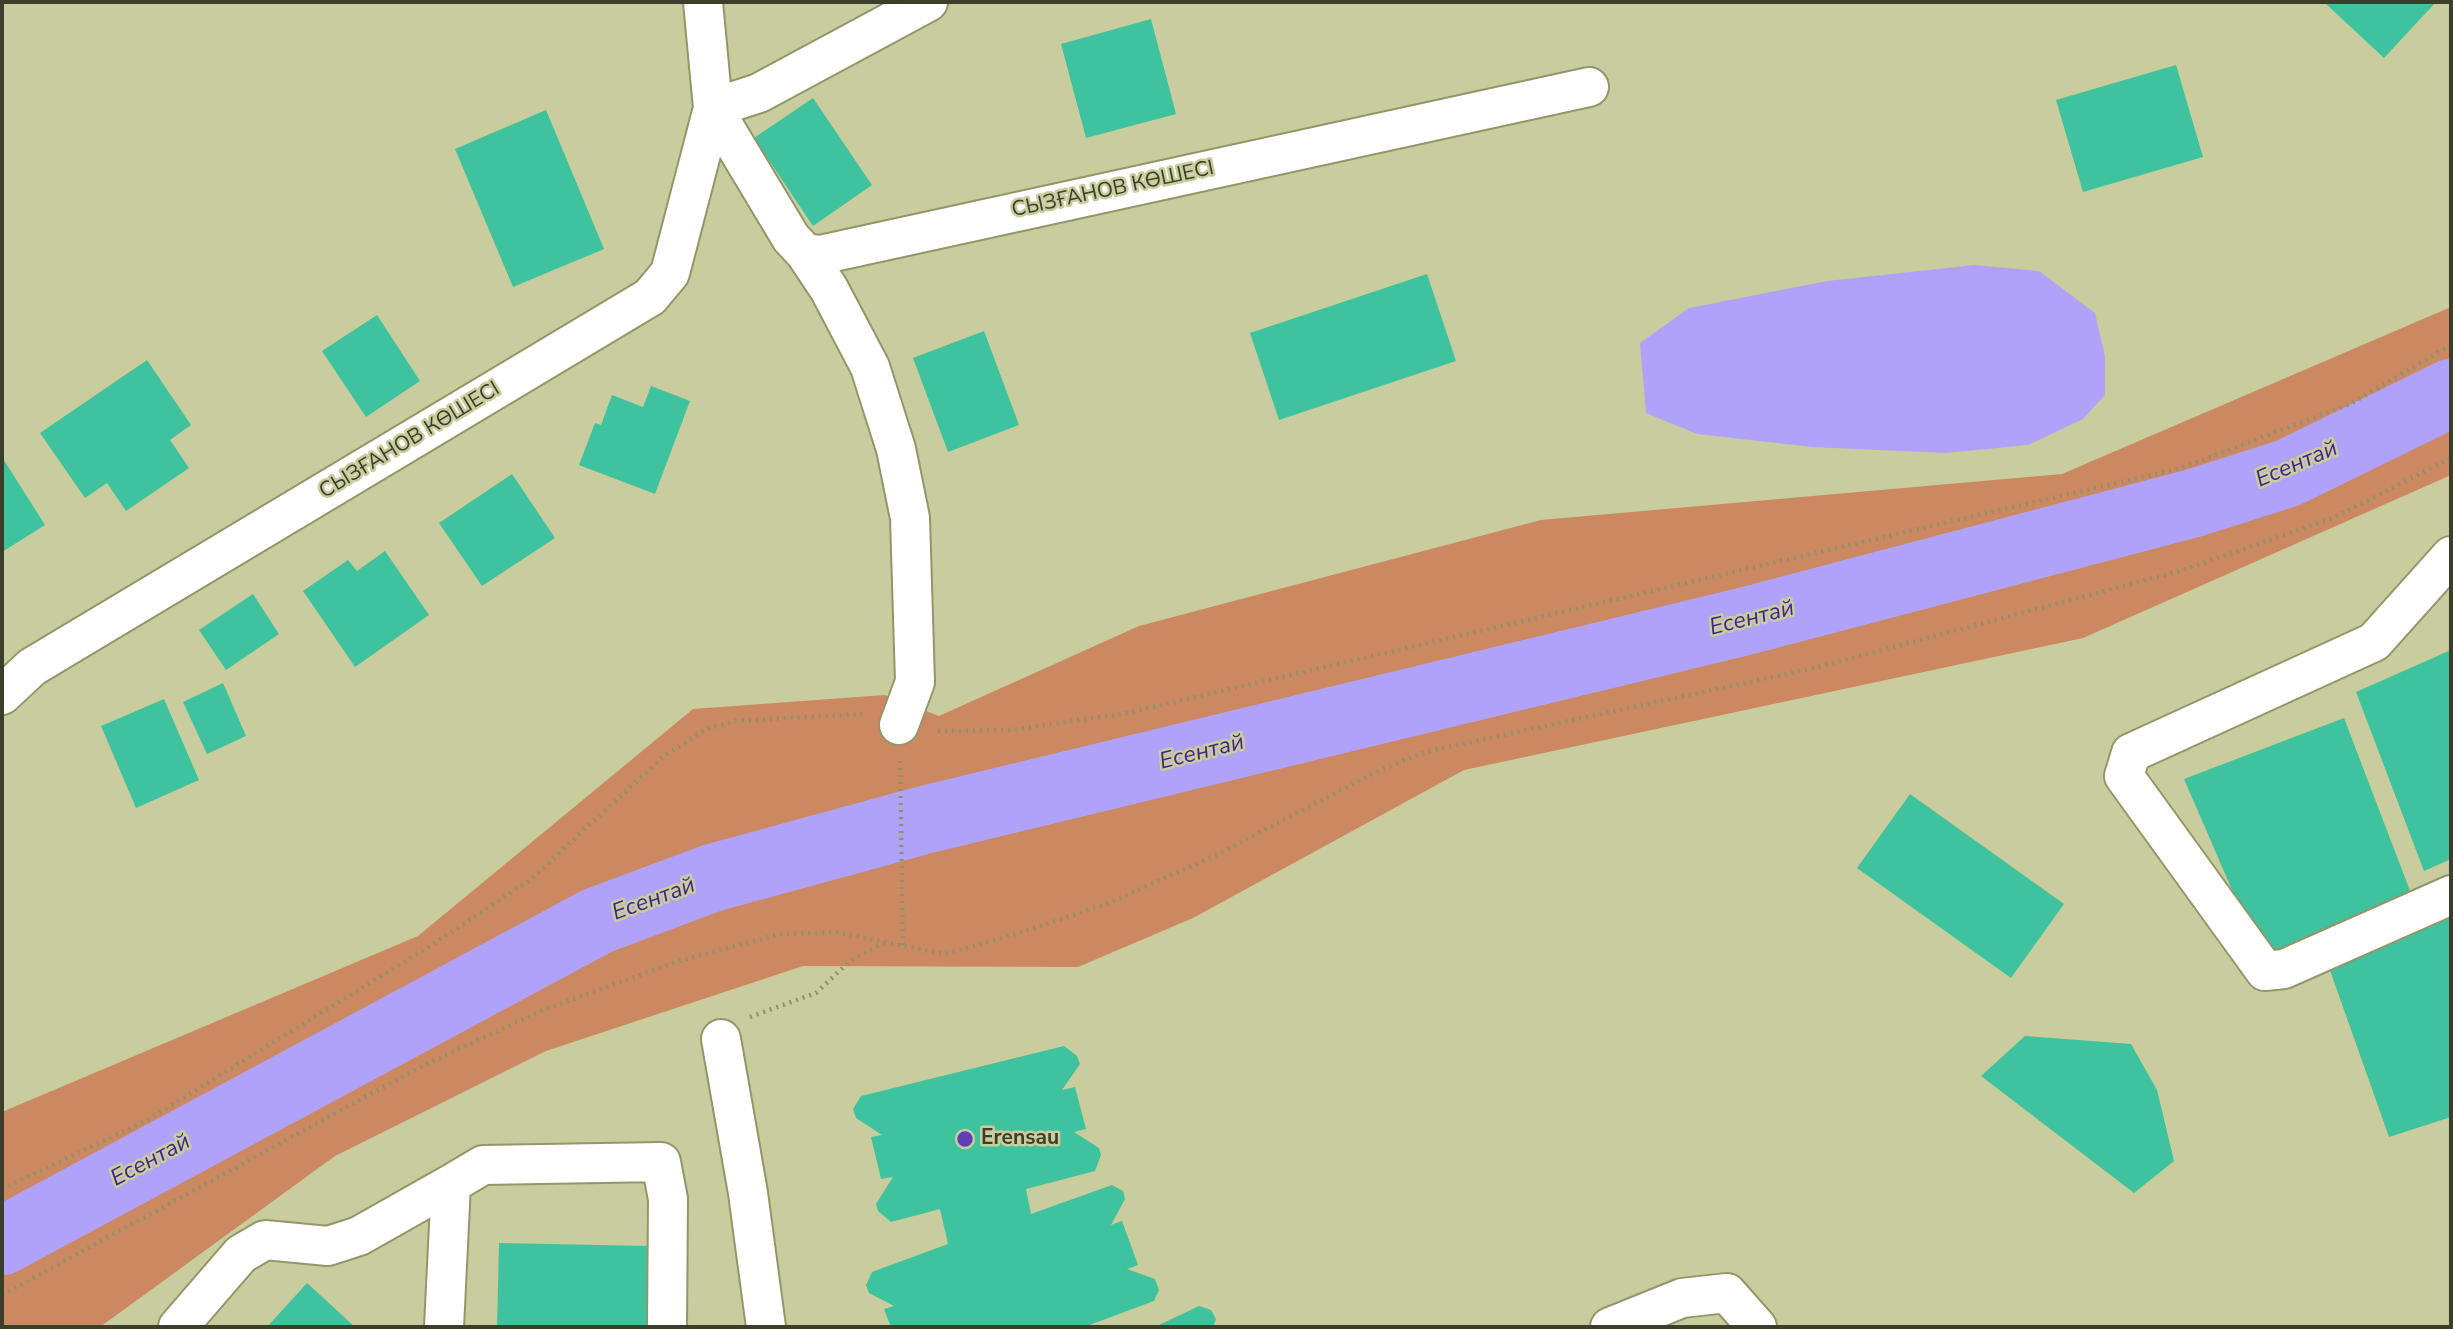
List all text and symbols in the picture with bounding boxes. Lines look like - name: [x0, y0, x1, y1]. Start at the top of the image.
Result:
- street label: СЫЗҒАНОВ КӨШЕСІ: [1010, 156, 1216, 224]
- street label: СЫЗҒАНОВ КӨШЕСІ: [315, 377, 505, 505]
- water label: Есентай: [2252, 435, 2342, 495]
- water label: Есентай: [1707, 595, 1797, 643]
- water label: Есентай: [1157, 729, 1247, 777]
- water label: Есентай: [609, 872, 699, 928]
- place label: Erensau: [981, 1126, 1059, 1152]
- water label: Есентай: [106, 1129, 196, 1193]
- marker: Erensau: [955, 1129, 975, 1149]

